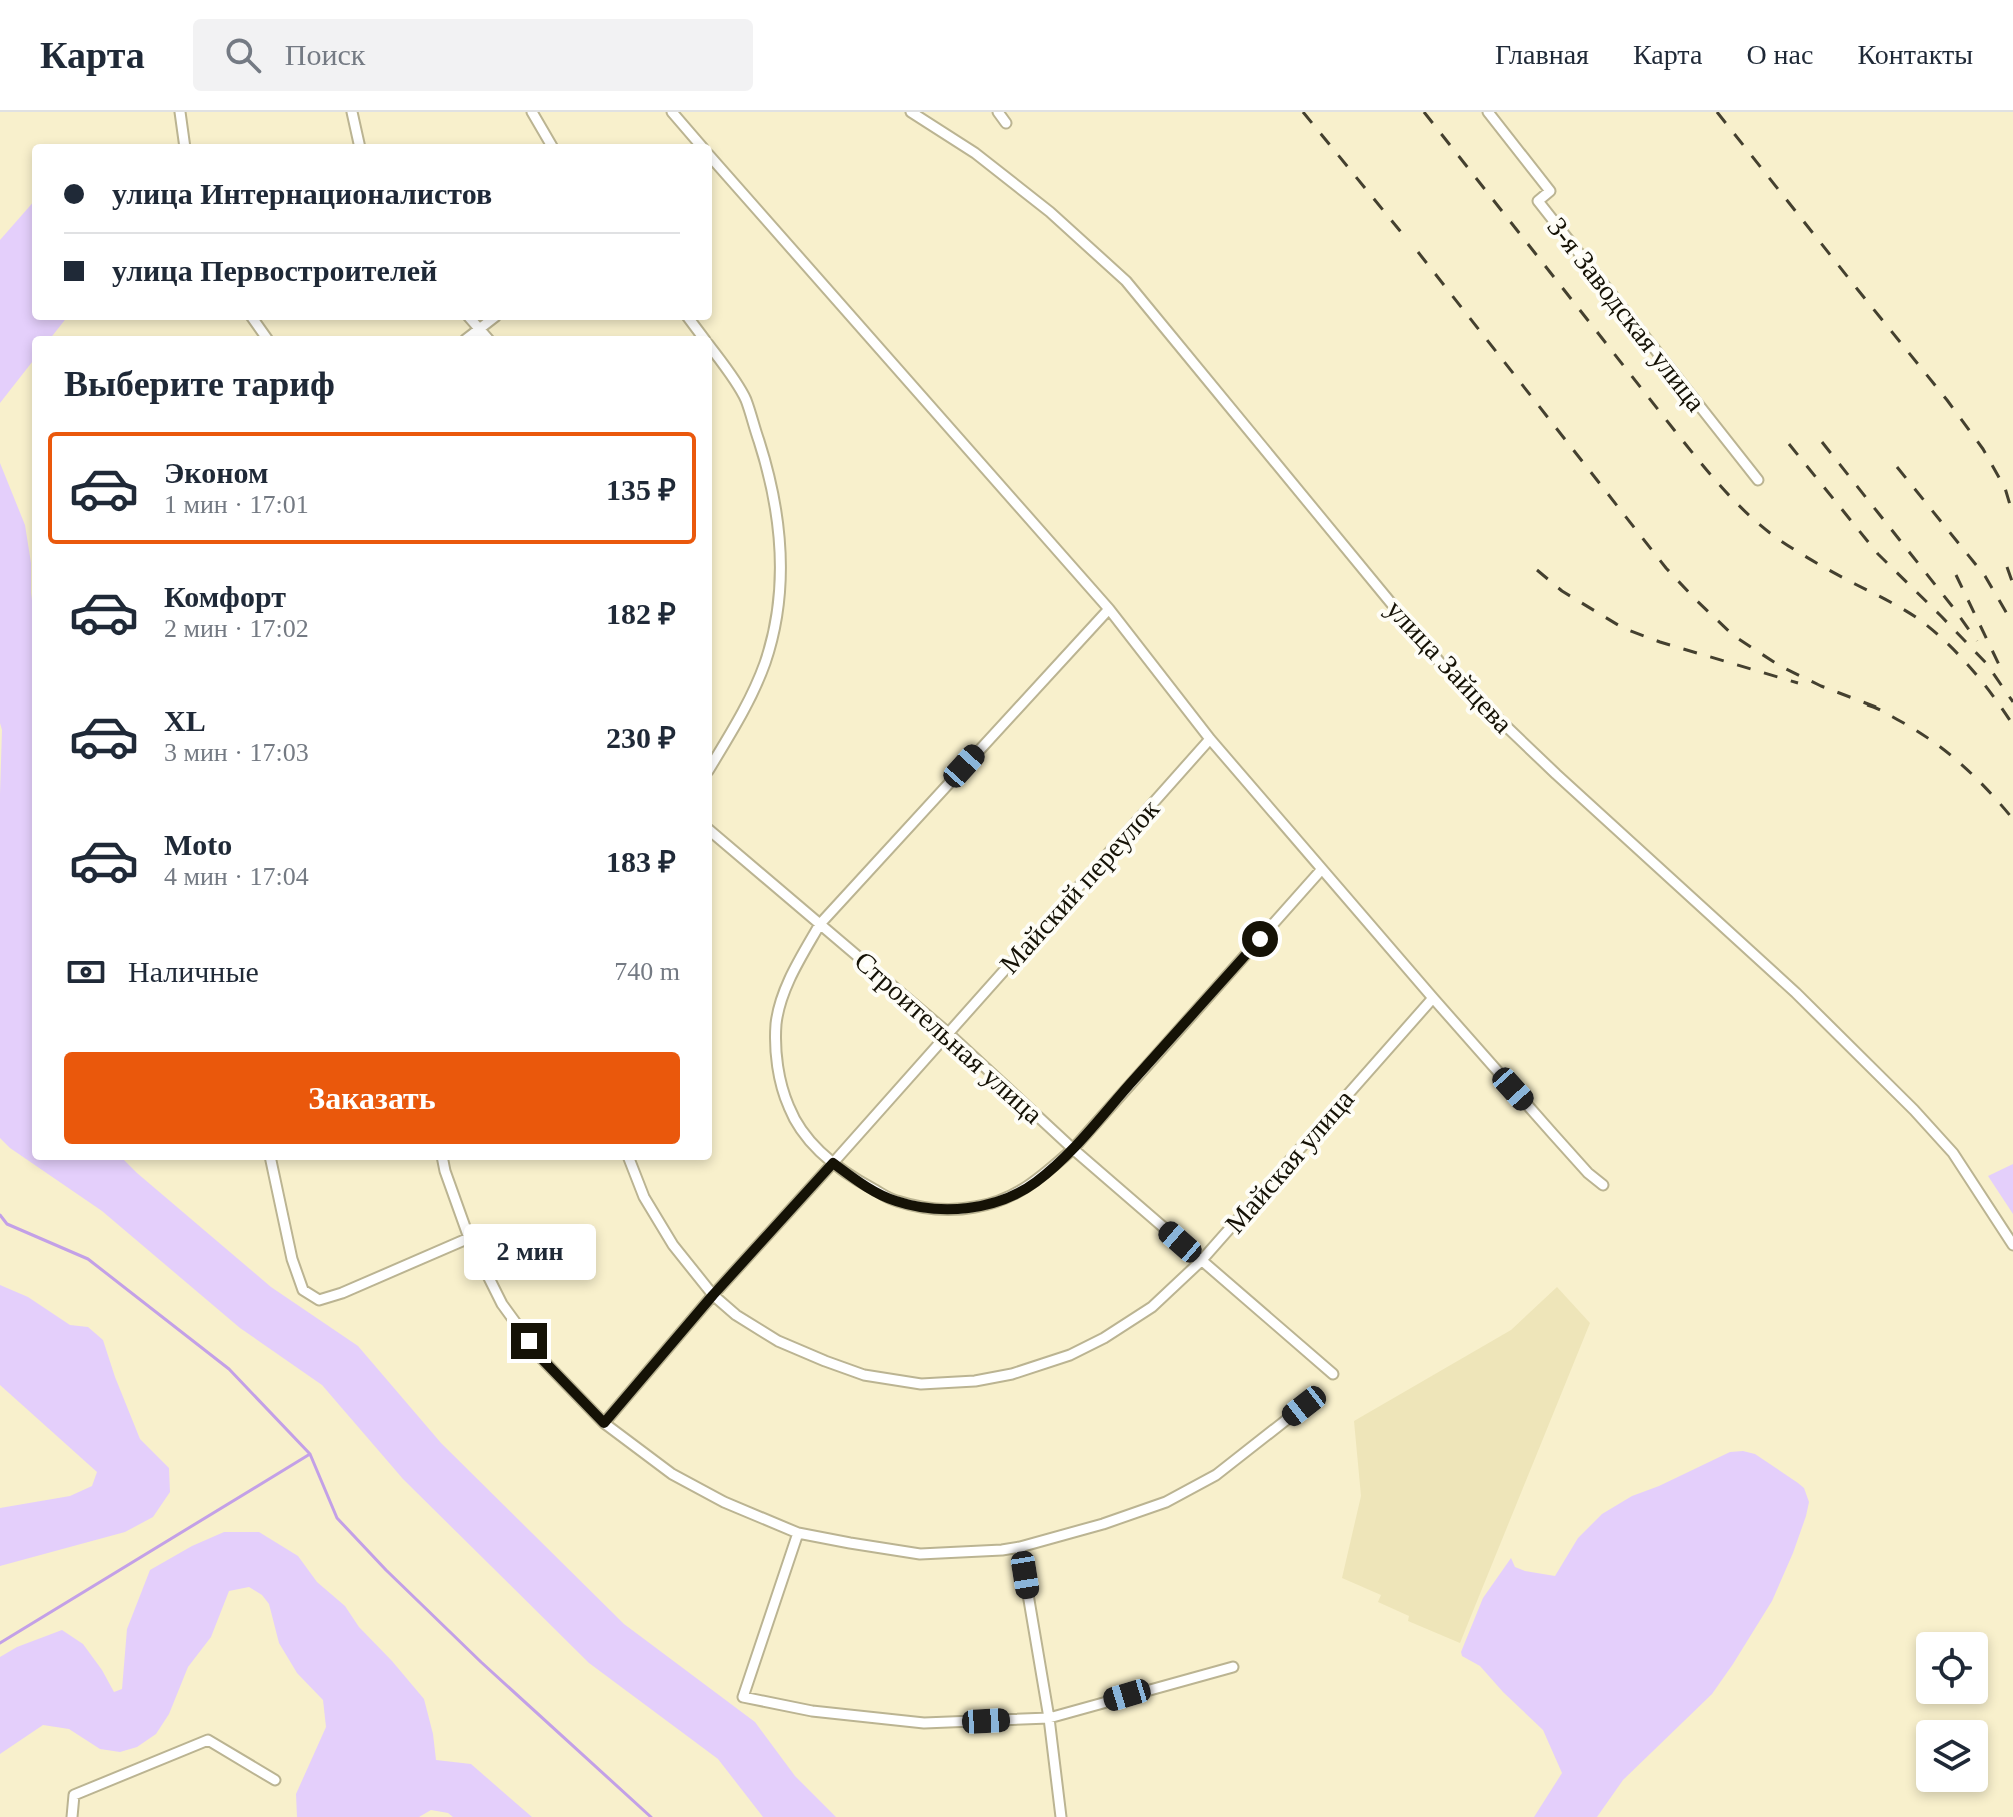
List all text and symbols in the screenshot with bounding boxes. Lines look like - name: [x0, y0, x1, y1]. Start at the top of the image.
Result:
- search box: [193, 19, 753, 91]
- icon: search: [221, 33, 265, 77]
- text: Карта: [40, 34, 145, 76]
- text: Поиск: [285, 38, 365, 71]
- text: Главная: [1495, 39, 1589, 70]
- text: Карта: [1633, 39, 1702, 70]
- text: О нас: [1746, 39, 1813, 70]
- text: Контакты: [1857, 39, 1973, 70]
- text: улица Интернационалистов: [112, 177, 492, 210]
- street label: 3-я Заводская улица: [1541, 211, 1712, 418]
- text: улица Первостроителей: [112, 254, 437, 287]
- text: Выберите тариф: [64, 364, 335, 404]
- icon: car: [68, 452, 140, 524]
- text: Эконом: [164, 456, 268, 489]
- text: 135 ₽: [606, 473, 676, 506]
- text: 1 мин · 17:01: [164, 490, 309, 519]
- icon: car: [68, 576, 140, 648]
- text: Комфорт: [164, 580, 286, 613]
- street label: улица Зайцева: [1380, 594, 1519, 740]
- text: 182 ₽: [606, 597, 676, 630]
- text: 2 мин · 17:02: [164, 614, 309, 643]
- icon: car: [68, 700, 140, 772]
- text: XL: [164, 704, 206, 737]
- text: 230 ₽: [606, 721, 676, 754]
- text: 3 мин · 17:03: [164, 738, 309, 767]
- car: [939, 740, 989, 792]
- street label: Майский переулок: [993, 793, 1166, 979]
- icon: car: [68, 824, 140, 896]
- text: Moto: [164, 828, 232, 861]
- text: 183 ₽: [606, 845, 676, 878]
- text: 4 мин · 17:04: [164, 862, 309, 891]
- route start: [1242, 921, 1278, 957]
- street label: Строительная улица: [848, 945, 1049, 1130]
- icon: cash: [64, 950, 108, 994]
- text: Наличные: [128, 955, 259, 988]
- text: 740 m: [614, 957, 680, 986]
- button: Заказать: [64, 1052, 680, 1144]
- car: [1488, 1063, 1538, 1115]
- street label: Майская улица: [1219, 1083, 1360, 1239]
- car: [1154, 1217, 1206, 1267]
- callout: 2 мин: [463, 1225, 595, 1281]
- text: 2 мин: [496, 1237, 564, 1266]
- route end: [511, 1323, 547, 1359]
- car: [1278, 1382, 1330, 1430]
- car: [1009, 1549, 1041, 1601]
- map controls: [1916, 1632, 1988, 1792]
- button: locate: [1916, 1632, 1988, 1704]
- car: [1101, 1677, 1153, 1713]
- car: [961, 1708, 1011, 1734]
- button: layers: [1916, 1720, 1988, 1792]

